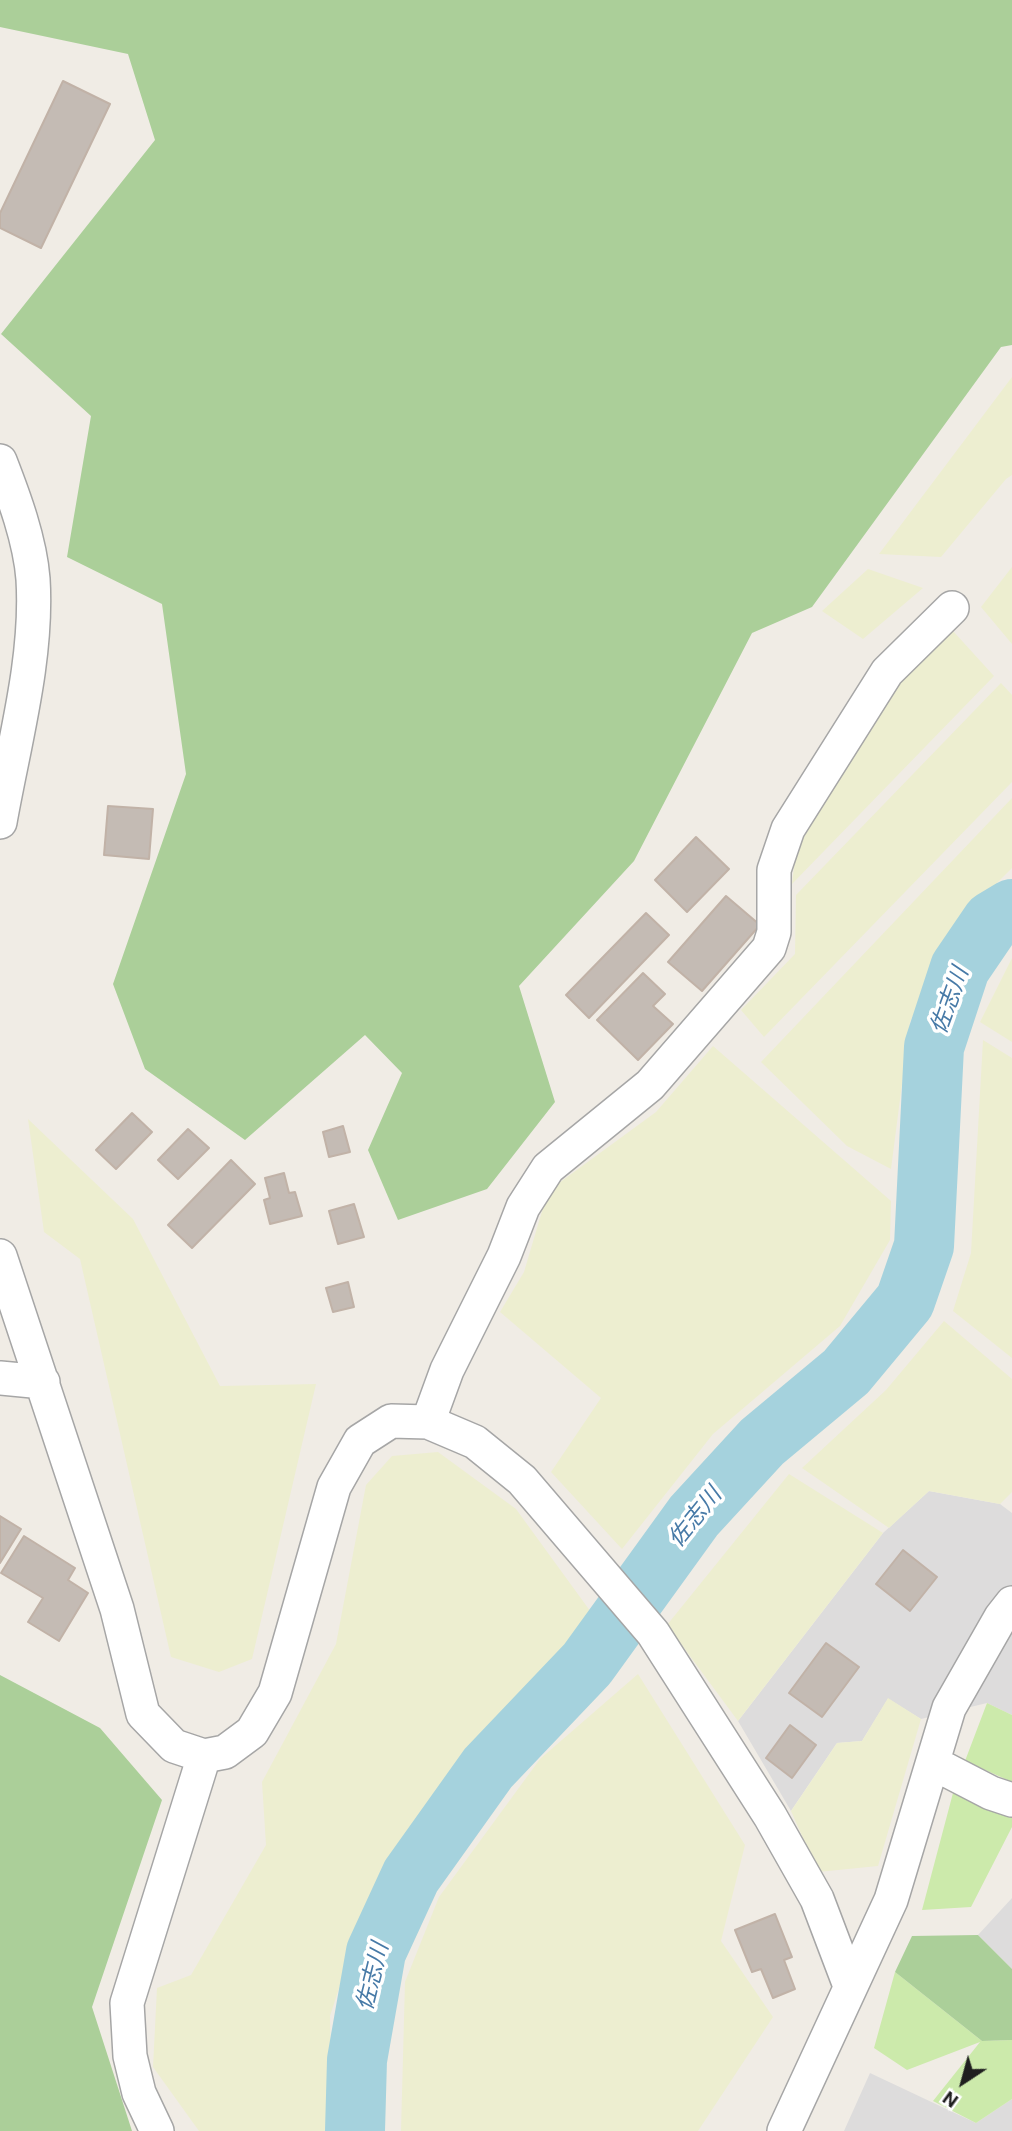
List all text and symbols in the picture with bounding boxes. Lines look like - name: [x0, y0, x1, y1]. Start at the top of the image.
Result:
- water label: 佐志川: [926, 964, 976, 1038]
- water label: 佐志川: [664, 1483, 728, 1553]
- water label: 佐志川: [352, 1940, 396, 2014]
- north arrow: [928, 2047, 998, 2117]
- text: N: [938, 2086, 963, 2113]

